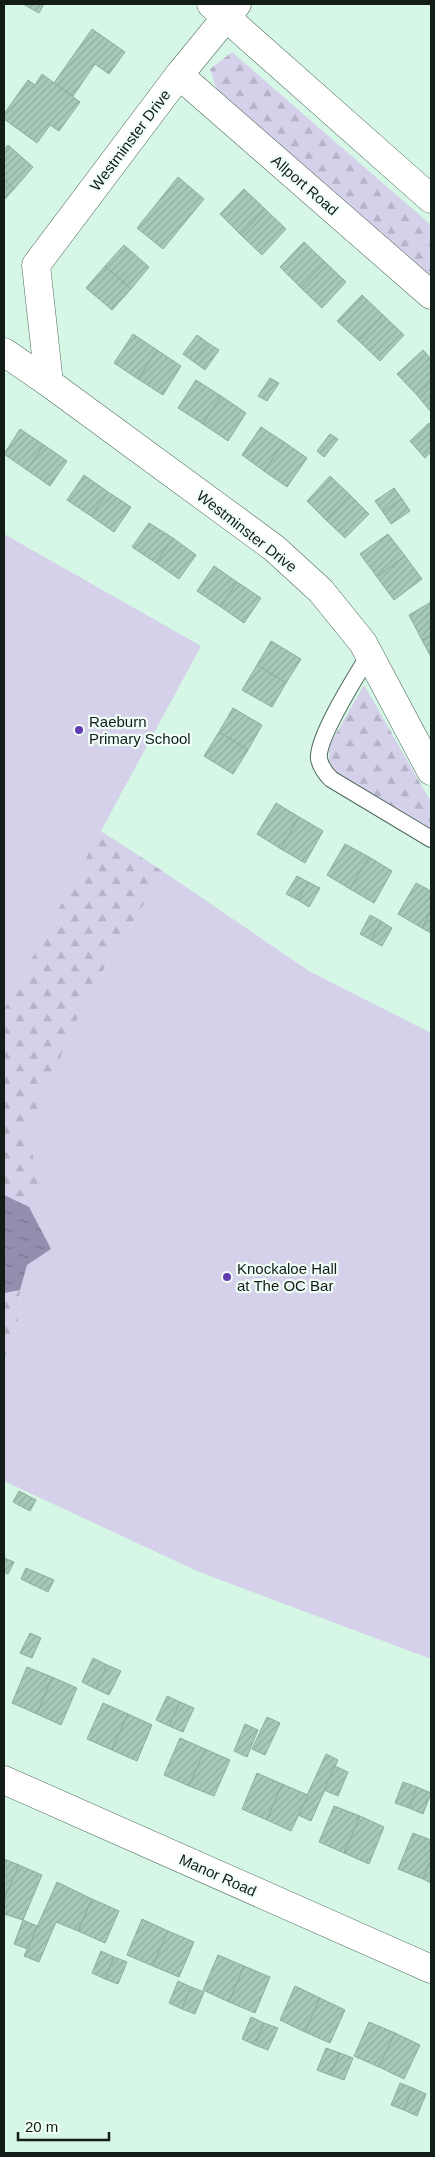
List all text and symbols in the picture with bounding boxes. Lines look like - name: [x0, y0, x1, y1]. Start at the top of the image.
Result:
- street label: Westminster Drive: [86, 86, 174, 194]
- street label: Allport Road: [268, 152, 342, 218]
- street label: Westminster Drive: [194, 487, 300, 575]
- place label: Raeburn Primary School: [89, 713, 191, 747]
- marker: Raeburn Primary School: [73, 724, 85, 736]
- place label: Knockaloe Hall at The OC Bar: [237, 1260, 337, 1294]
- marker: Knockaloe Hall at The OC Bar: [221, 1271, 233, 1283]
- street label: Manor Road: [177, 1850, 259, 1900]
- scale bar: [18, 2110, 109, 2142]
- text: 20 m: [25, 2118, 58, 2135]

